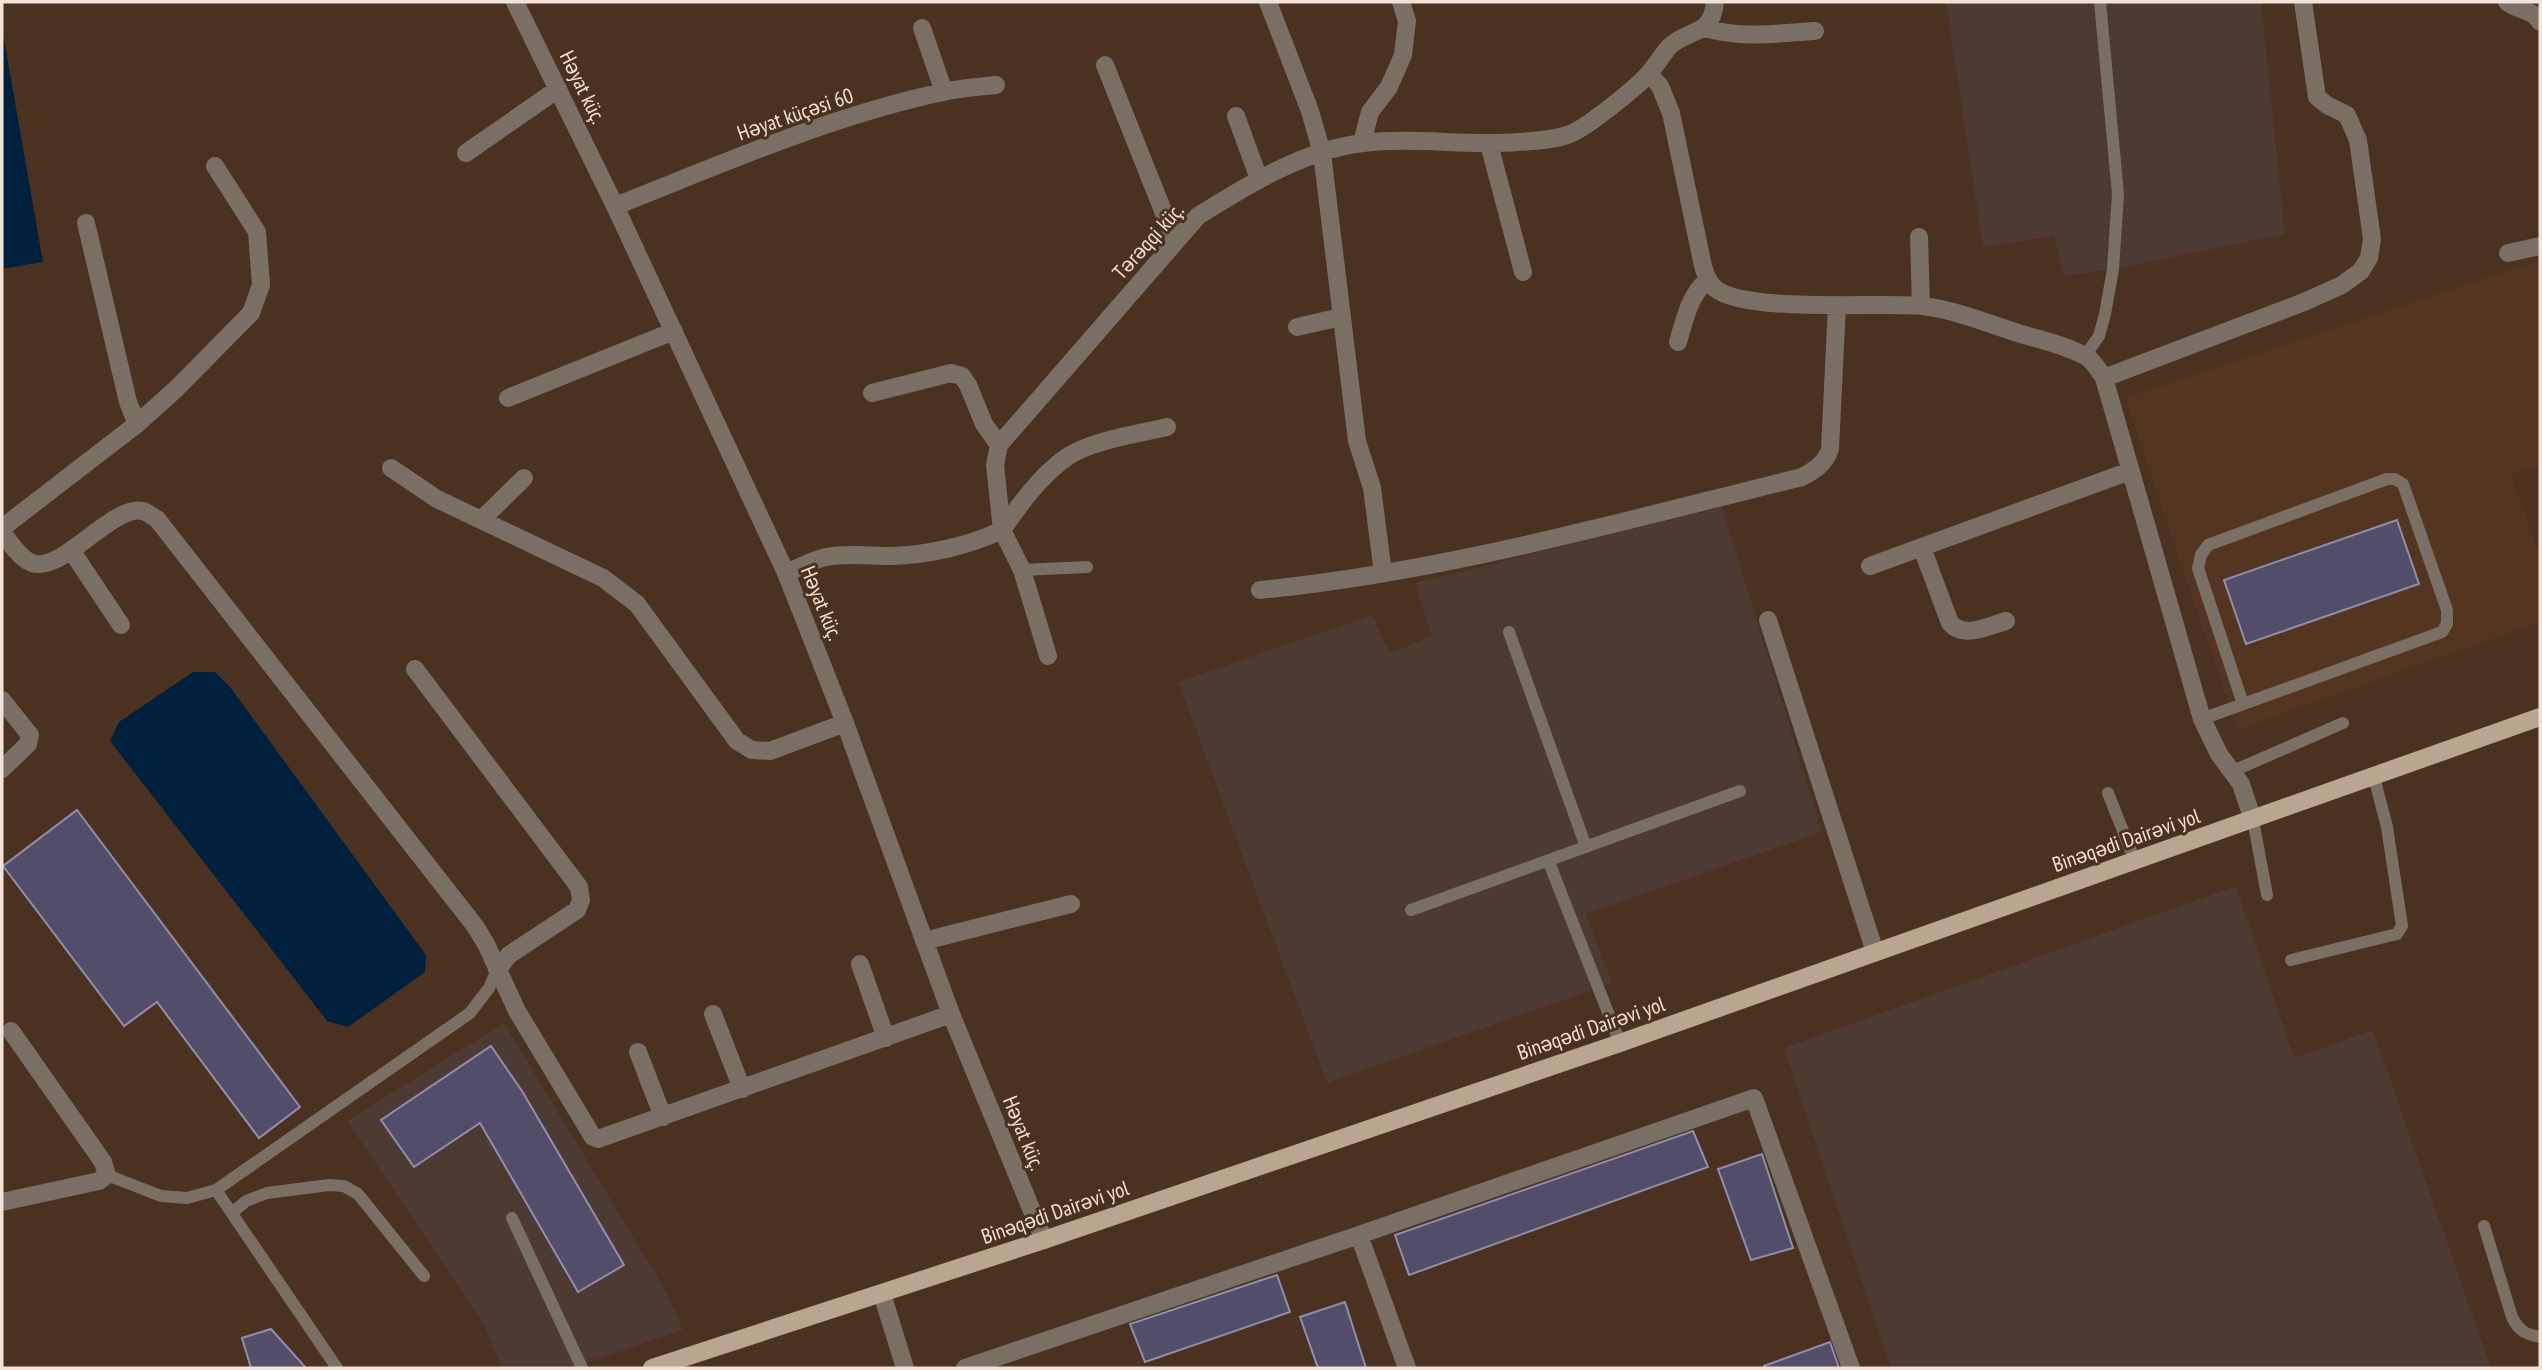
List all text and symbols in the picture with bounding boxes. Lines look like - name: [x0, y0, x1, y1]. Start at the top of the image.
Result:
- street label: Həyat küç.: [554, 46, 612, 128]
- street label: Həyat küçəsi 60: [733, 82, 857, 146]
- street label: Tərəqqi küç.: [1106, 197, 1190, 285]
- street label: Həyat küç.: [795, 562, 849, 644]
- street label: Binəqədi Dairəvi yol: [2049, 802, 2204, 878]
- street label: Binəqədi Dairəvi yol: [1514, 990, 1669, 1066]
- street label: Həyat küç.: [997, 1092, 1051, 1174]
- street label: Binəqədi Dairəvi yol: [978, 1174, 1133, 1250]

